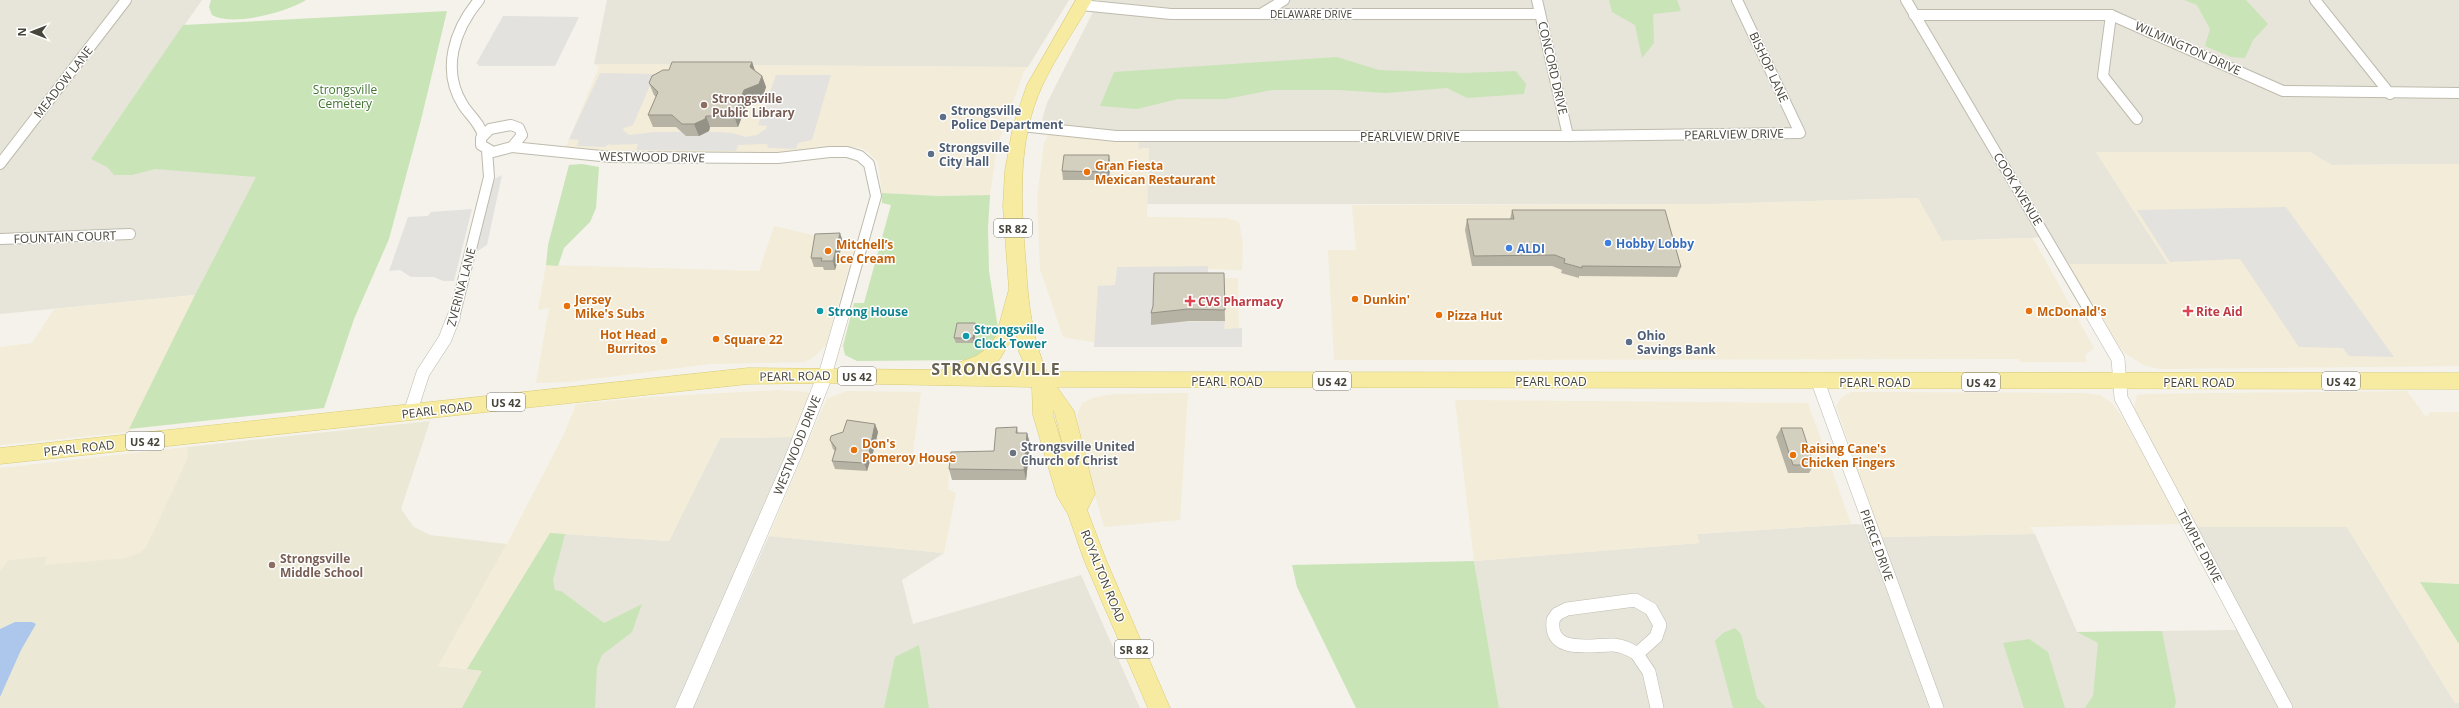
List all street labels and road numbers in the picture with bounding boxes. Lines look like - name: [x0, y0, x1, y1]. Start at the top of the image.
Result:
- street label: DELAWARE DRIVE: [1270, 7, 1352, 21]
- street label: WILMINGTON DRIVE: [2132, 17, 2244, 79]
- street label: CONCORD DRIVE: [1534, 20, 1572, 116]
- street label: BISHOP LANE: [1745, 29, 1793, 105]
- street label: MEADOW LANE: [30, 43, 96, 121]
- street label: PEARLVIEW DRIVE: [1684, 125, 1784, 143]
- street label: PEARLVIEW DRIVE: [1360, 128, 1460, 145]
- street label: WESTWOOD DRIVE: [599, 148, 705, 166]
- street label: COOK AVENUE: [1989, 149, 2047, 229]
- road number: SR 82: [994, 219, 1032, 237]
- street label: FOUNTAIN COURT: [13, 227, 117, 247]
- street label: ZVERINA LANE: [442, 246, 480, 328]
- street label: PEARL ROAD: [759, 367, 831, 385]
- road number: US 42: [838, 367, 876, 385]
- road number: US 42: [1313, 372, 1351, 390]
- road number: US 42: [2322, 372, 2360, 390]
- street label: PEARL ROAD: [1191, 373, 1263, 390]
- street label: PEARL ROAD: [1515, 373, 1587, 390]
- road number: US 42: [1962, 373, 2000, 391]
- street label: PEARL ROAD: [1839, 374, 1911, 391]
- street label: PEARL ROAD: [2163, 374, 2235, 391]
- road number: US 42: [487, 393, 525, 411]
- street label: WESTWOOD DRIVE: [769, 393, 825, 497]
- street label: PEARL ROAD: [401, 397, 473, 423]
- road number: US 42: [126, 432, 164, 450]
- street label: PEARL ROAD: [43, 436, 115, 460]
- street label: TEMPLE DRIVE: [2174, 506, 2226, 586]
- street label: PIERCE DRIVE: [1856, 507, 1898, 583]
- street label: ROYALTON ROAD: [1077, 527, 1129, 625]
- road number: SR 82: [1115, 640, 1153, 658]

